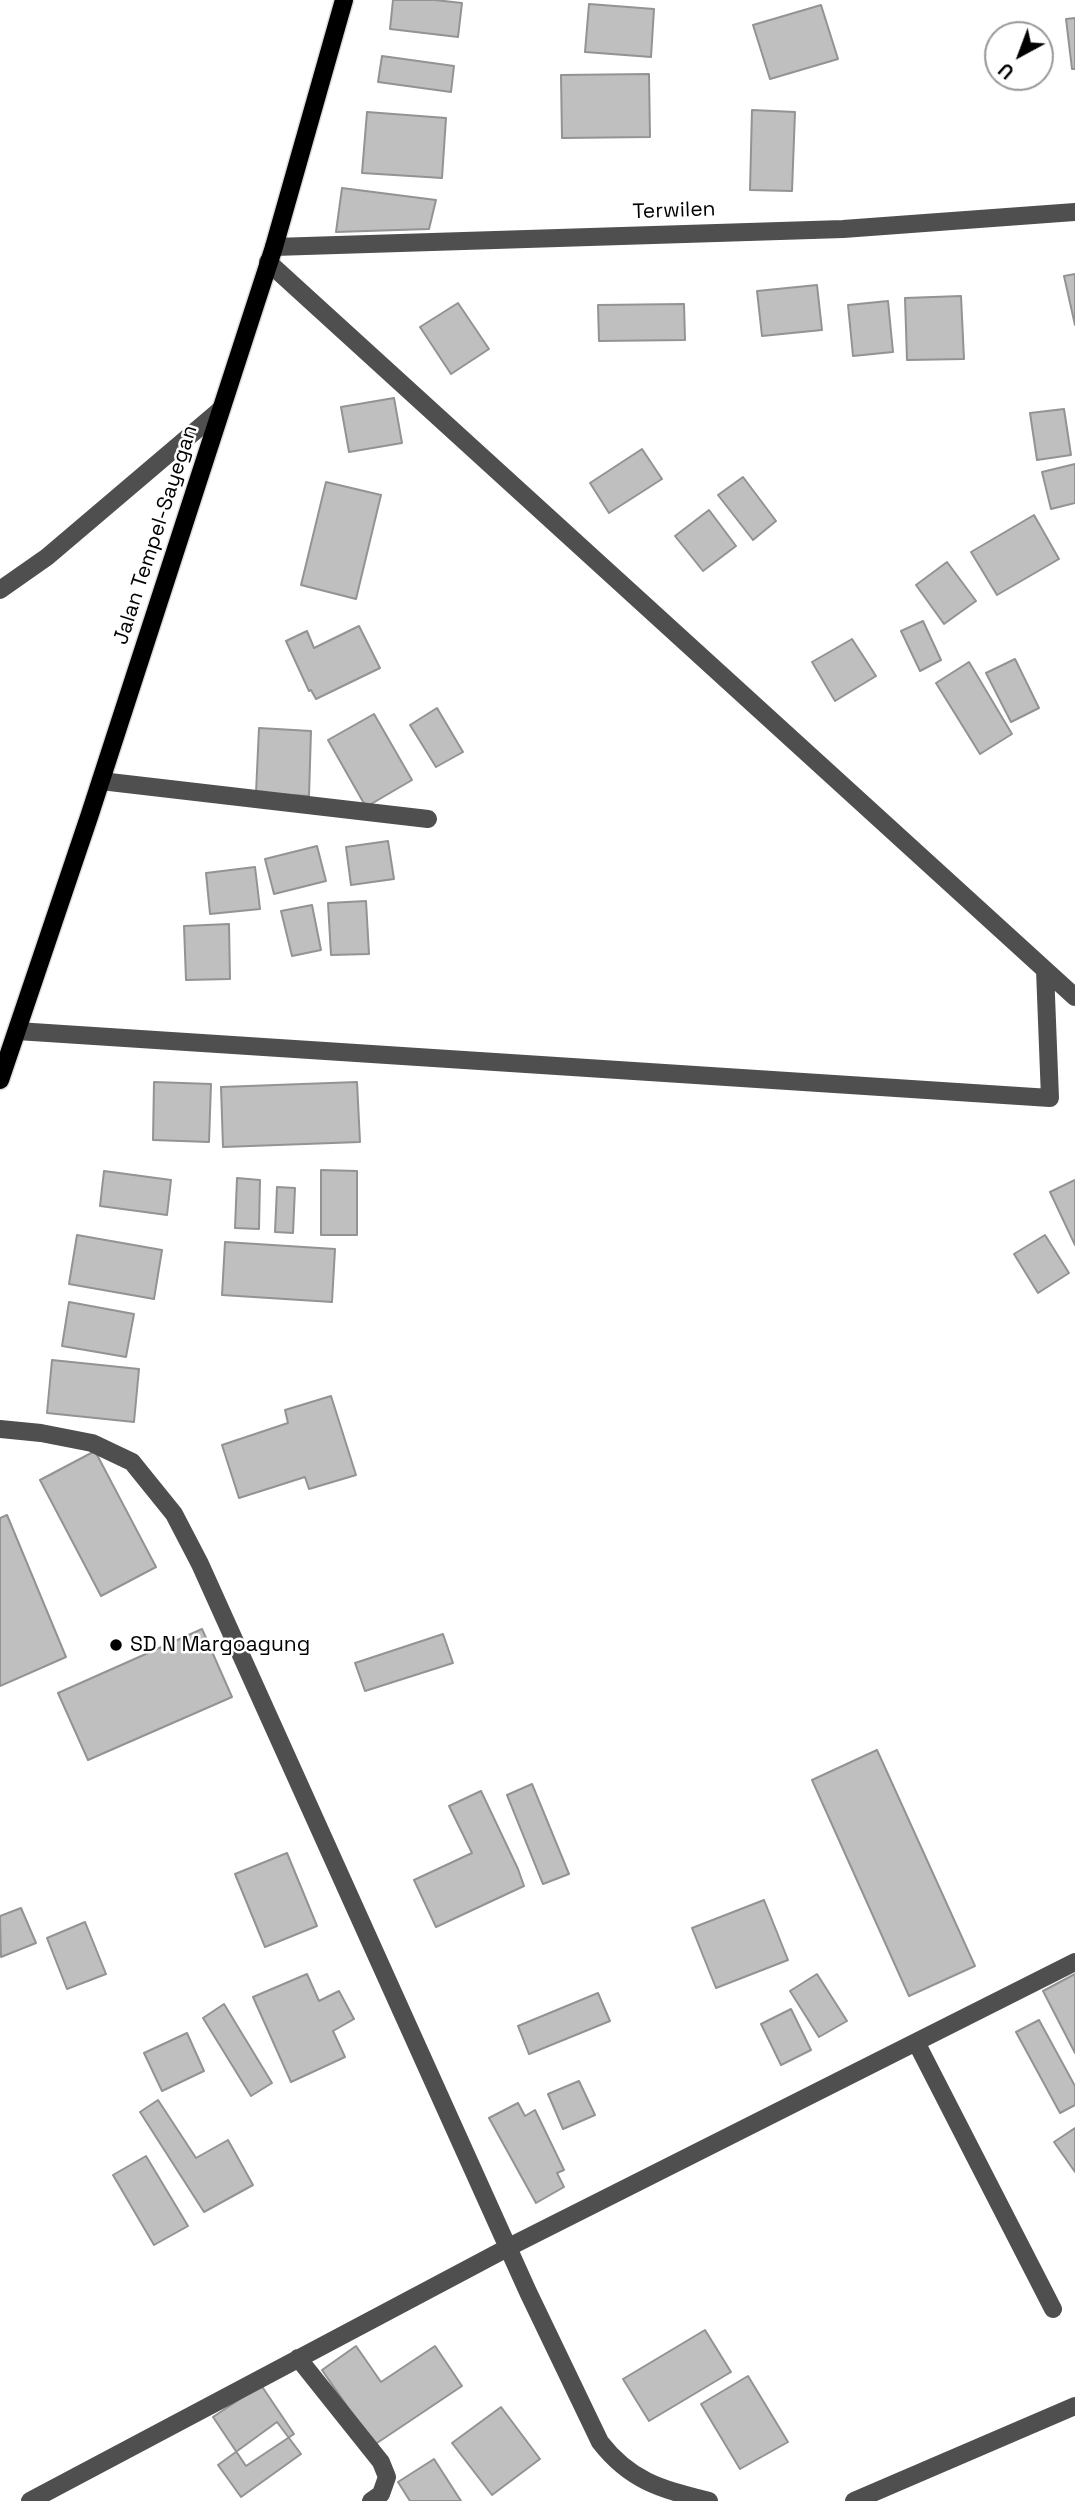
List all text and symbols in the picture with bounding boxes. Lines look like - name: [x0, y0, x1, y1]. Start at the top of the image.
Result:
- north arrow: [984, 21, 1054, 91]
- text: U: [993, 57, 1019, 84]
- street label: Terwilen: [632, 197, 716, 225]
- street label: Jalan Tempel-Sayegan: [109, 422, 203, 648]
- place label: SD N Margoagung: [130, 1632, 310, 1658]
- marker: SD N Margoagung: [108, 1637, 124, 1653]

